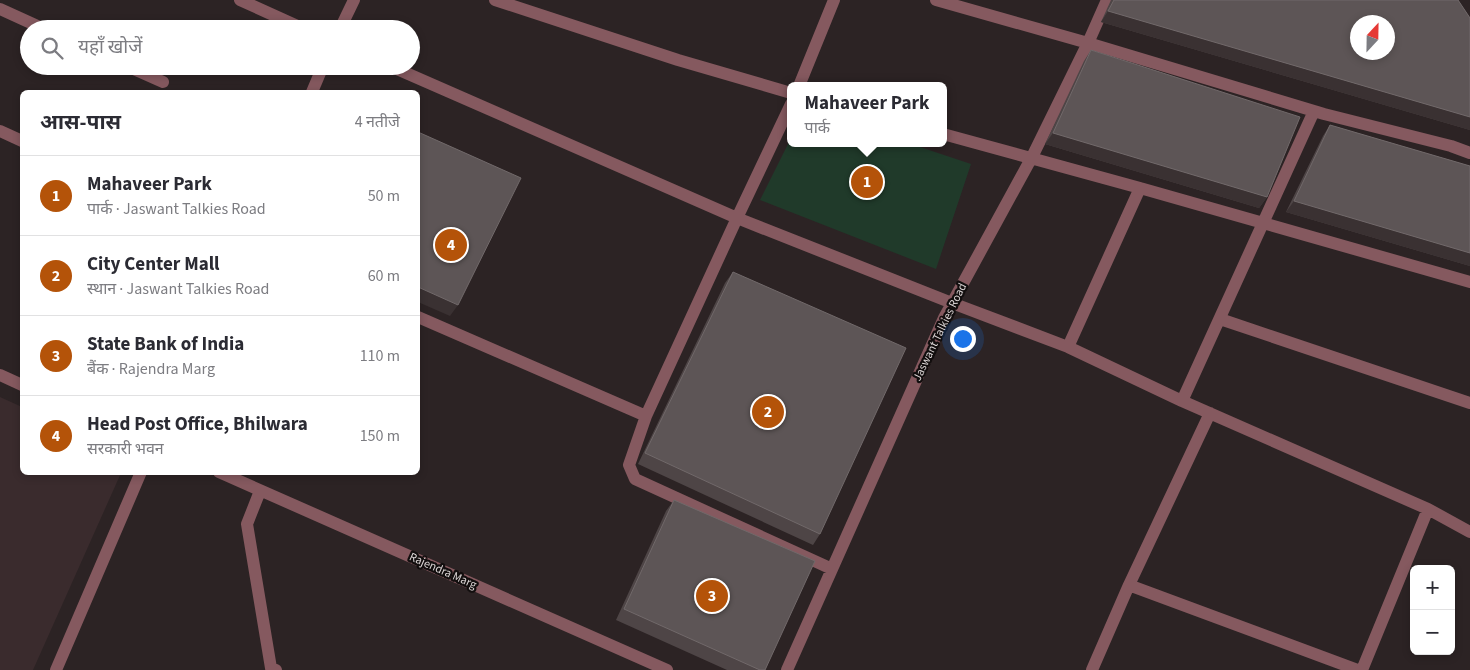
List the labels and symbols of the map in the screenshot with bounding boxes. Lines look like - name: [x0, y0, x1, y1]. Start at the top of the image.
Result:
- north arrow: [1350, 15, 1395, 60]
- pin: 1: [851, 163, 883, 201]
- pin: 4: [435, 226, 467, 264]
- street label: Jaswant Talkies Road: [909, 280, 971, 384]
- your location: [950, 326, 976, 352]
- pin: 2: [752, 393, 784, 431]
- street label: Rajendra Marg: [407, 549, 479, 593]
- pin: 3: [696, 577, 728, 615]

